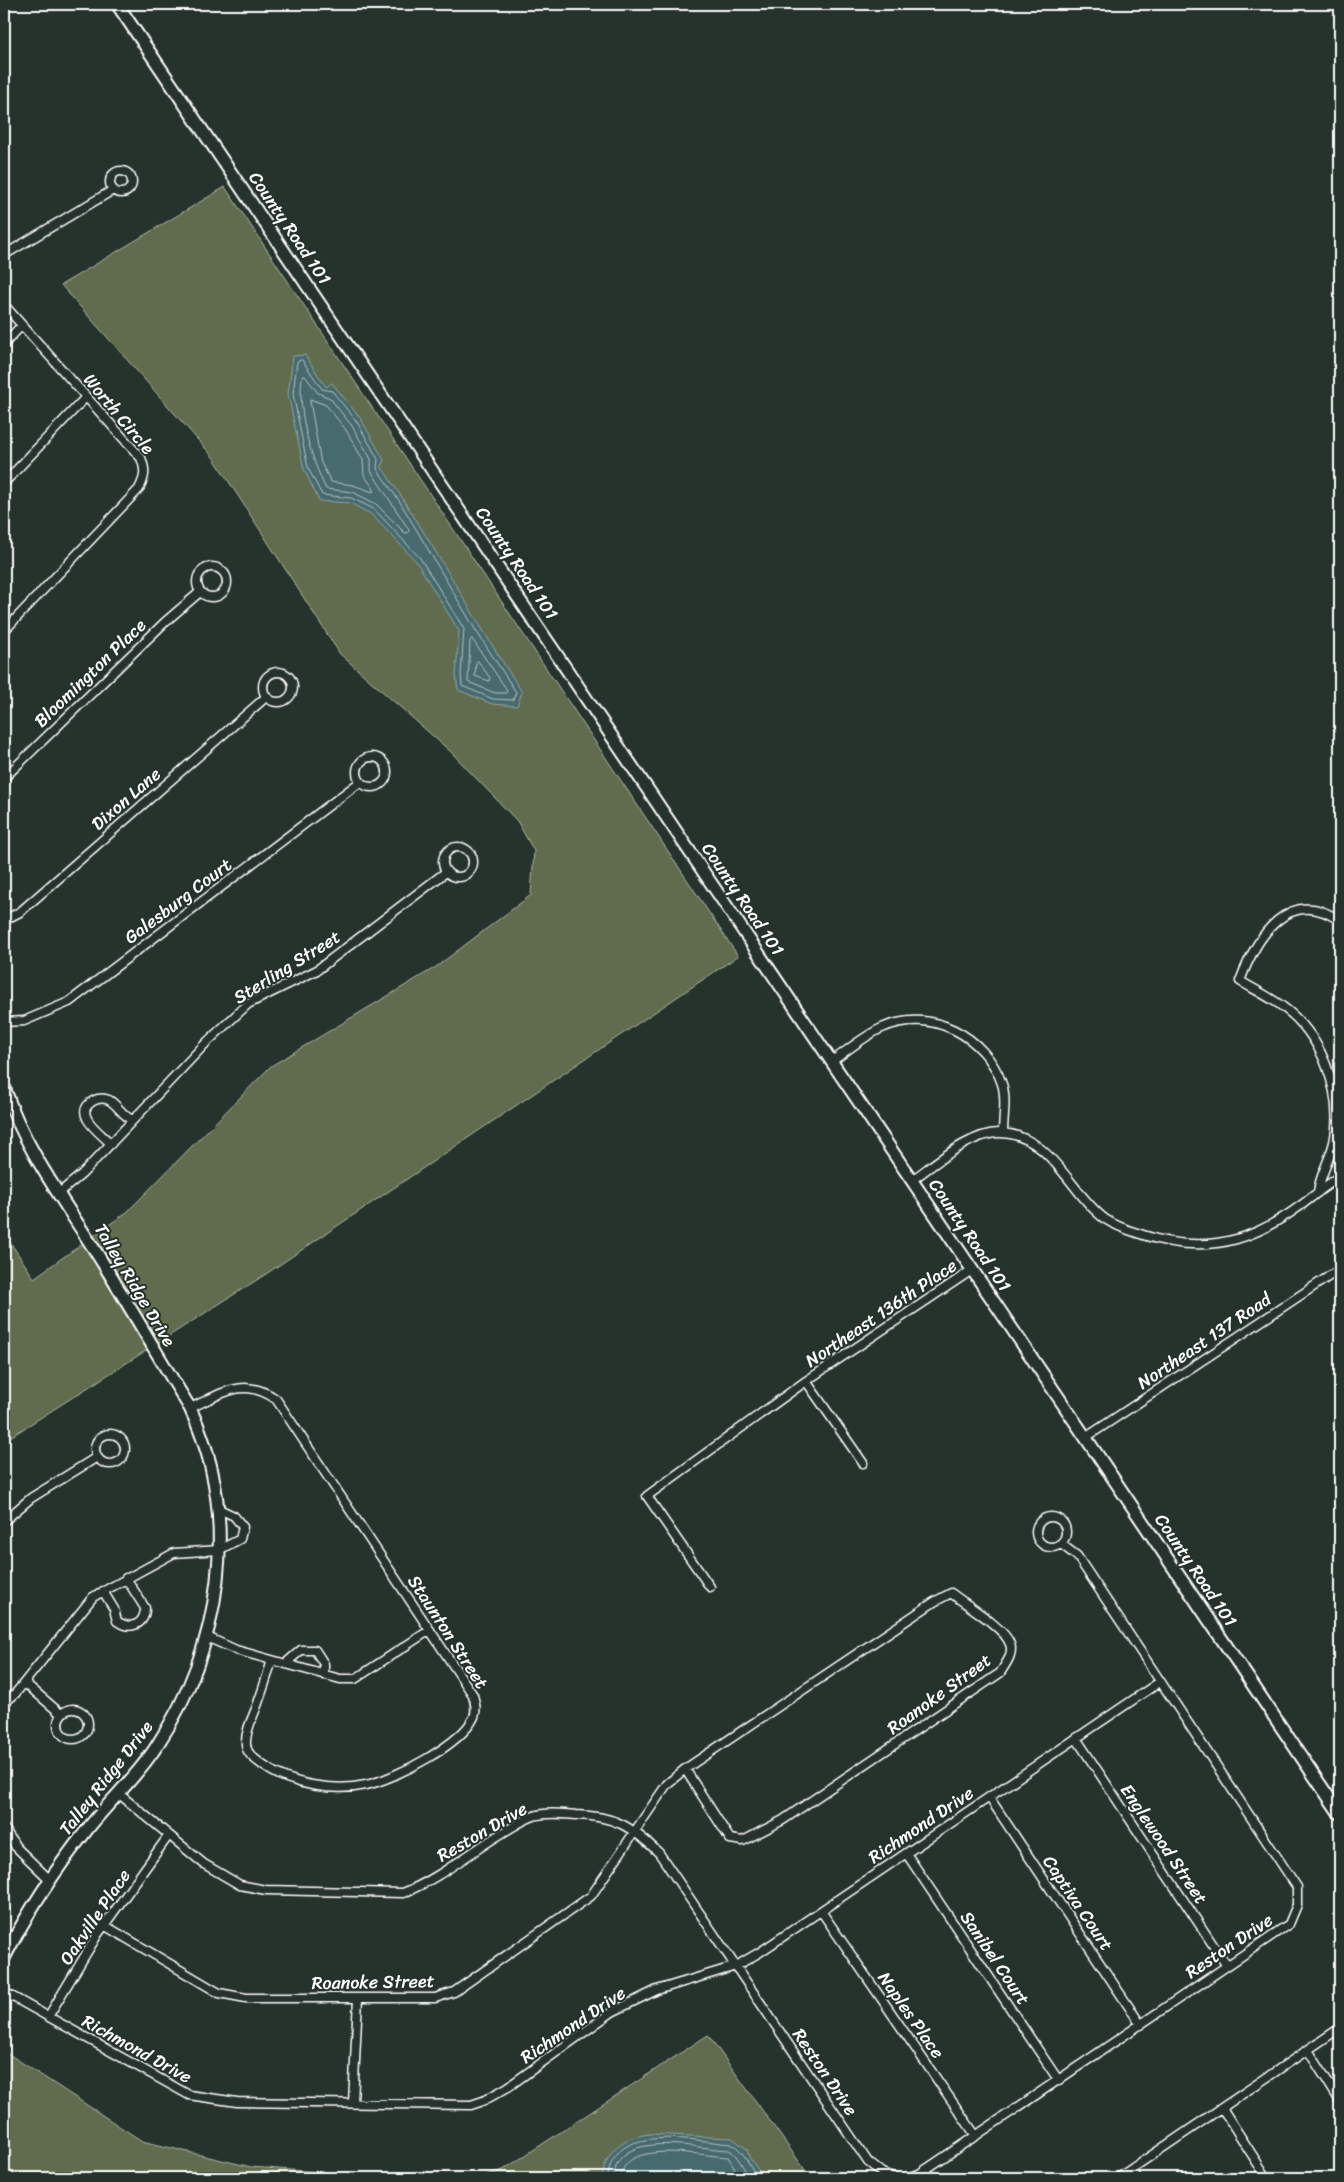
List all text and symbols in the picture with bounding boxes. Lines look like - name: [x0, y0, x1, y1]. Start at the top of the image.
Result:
- street label: County Road 101: [240, 165, 340, 292]
- street label: Worth Circle: [75, 366, 163, 462]
- street label: County Road 101: [467, 500, 567, 627]
- street label: Bloomington Place: [26, 610, 154, 735]
- street label: Dixon Lane: [83, 759, 169, 839]
- street label: County Road 101: [693, 836, 793, 963]
- street label: Galesburg Court: [117, 849, 239, 952]
- street label: Sterling Street: [227, 921, 347, 1013]
- street label: County Road 101: [920, 1172, 1020, 1299]
- street label: Talley Ridge Drive: [85, 1217, 185, 1353]
- street label: Northeast 136th Place: [798, 1250, 964, 1376]
- street label: Northeast 137 Road: [1130, 1283, 1279, 1398]
- street label: County Road 101: [1146, 1507, 1246, 1634]
- street label: Staunton Street: [399, 1568, 497, 1696]
- street label: Roanoke Street: [880, 1645, 998, 1743]
- street label: Talley Ridge Drive: [50, 1713, 162, 1843]
- street label: Englewood Street: [1112, 1777, 1217, 1911]
- street label: Richmond Drive: [862, 1778, 980, 1872]
- street label: Reston Drive: [430, 1793, 534, 1871]
- street label: Captiva Court: [1034, 1848, 1122, 1958]
- street label: Oakville Place: [51, 1862, 139, 1972]
- street label: Sanibel Court: [951, 1904, 1039, 2012]
- street label: Reston Drive: [1178, 1905, 1280, 1987]
- street label: Roanoke Street: [311, 1965, 435, 1999]
- street label: Naples Place: [869, 1965, 953, 2065]
- street label: Richmond Drive: [514, 1978, 632, 2072]
- street label: Richmond Drive: [76, 2005, 198, 2093]
- street label: Reston Drive: [784, 2021, 866, 2123]

